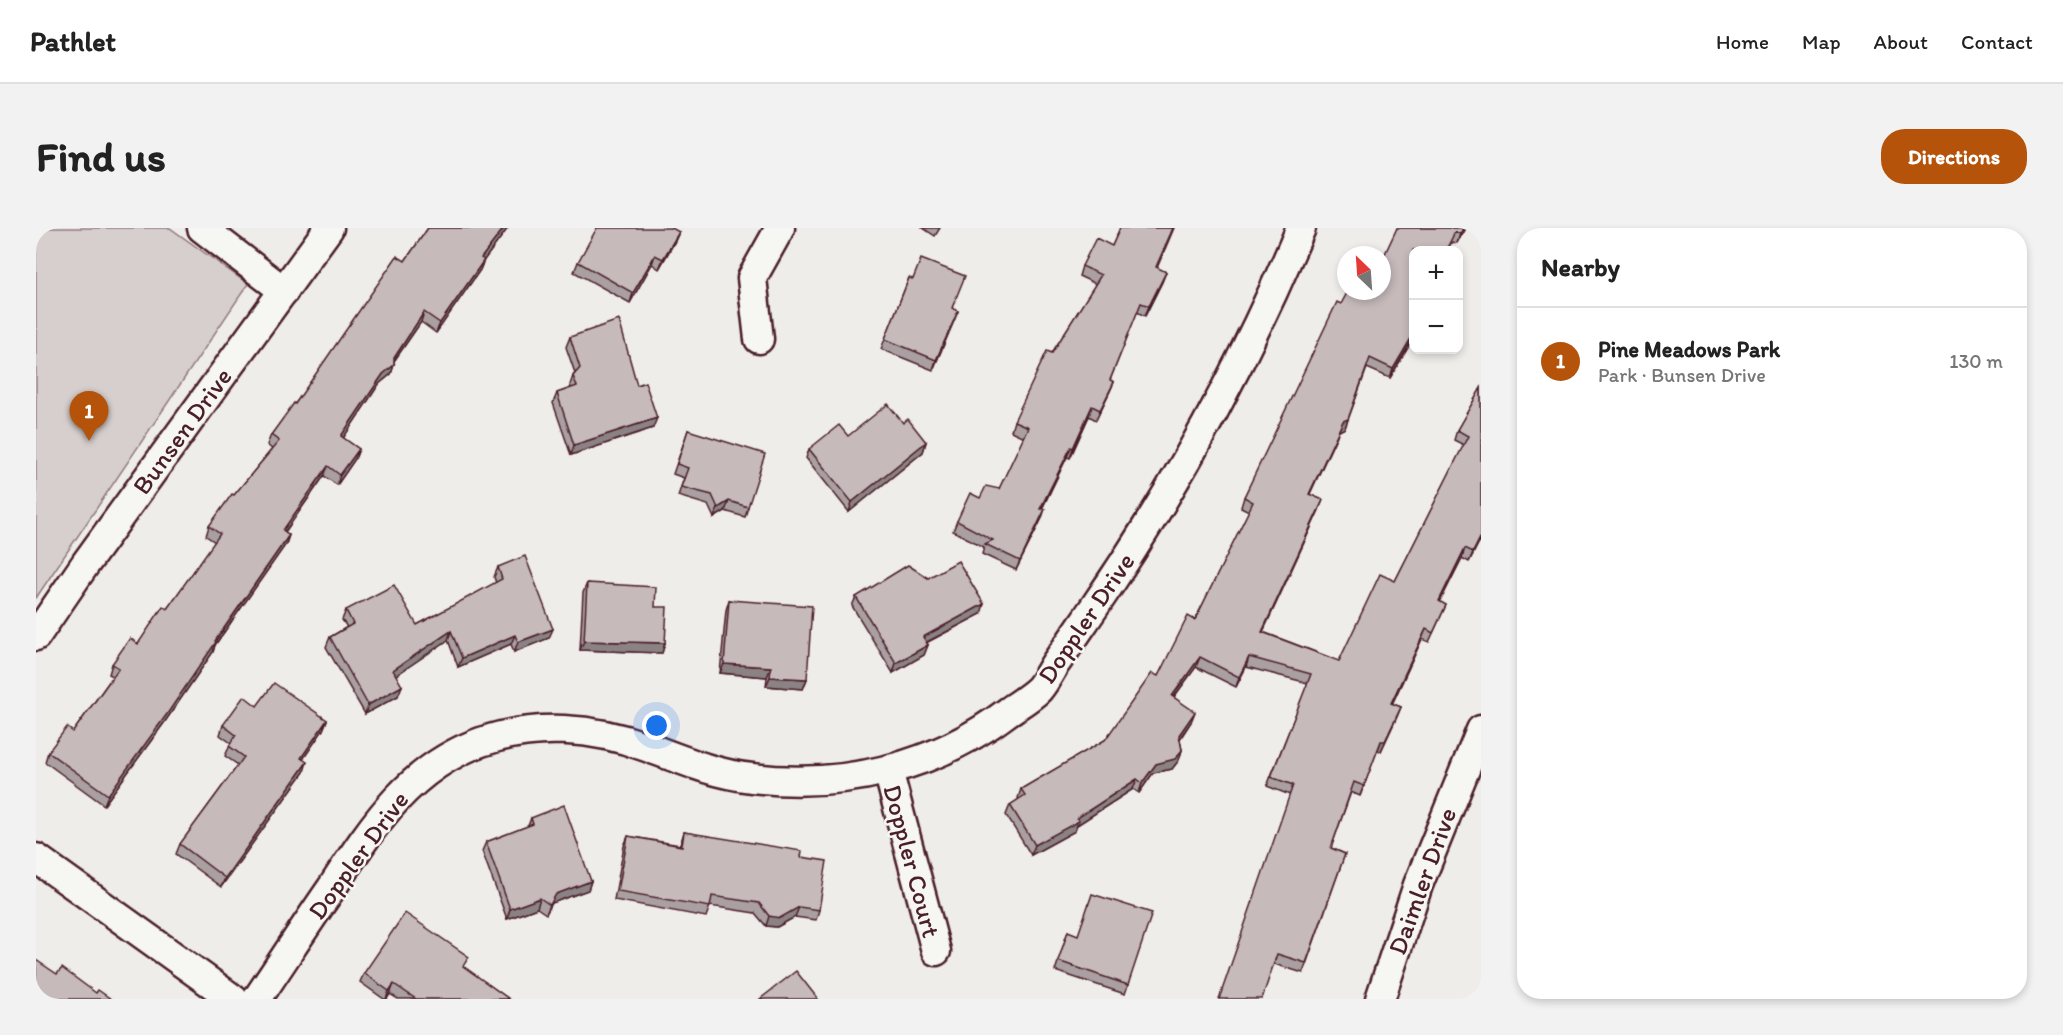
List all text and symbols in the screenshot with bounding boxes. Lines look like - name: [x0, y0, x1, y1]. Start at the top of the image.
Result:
- text: Pathlet: [30, 24, 116, 58]
- text: Home: [1716, 29, 1769, 54]
- text: Map: [1802, 29, 1841, 54]
- text: About: [1874, 29, 1928, 54]
- text: Contact: [1961, 29, 2033, 54]
- button: Directions: [1881, 129, 2027, 184]
- text: Find us: [36, 131, 166, 182]
- north arrow: [1337, 246, 1391, 300]
- map controls: [1409, 246, 1463, 354]
- button: +: [1409, 246, 1463, 300]
- text: Nearby: [1541, 251, 1620, 283]
- button: −: [1409, 300, 1463, 354]
- text: Pine Meadows Park: [1598, 336, 1780, 363]
- text: 1: [1556, 349, 1565, 373]
- text: 130 m: [1949, 349, 2003, 373]
- street label: Bunsen Drive: [125, 361, 239, 501]
- text: Park · Bunsen Drive: [1598, 363, 1766, 387]
- pin: 1: [70, 392, 108, 441]
- street label: Doppler Drive: [1031, 546, 1141, 690]
- your location: [642, 711, 671, 740]
- street label: Doppler Court: [876, 781, 948, 941]
- street label: Doppler Drive: [301, 784, 415, 926]
- street label: Daimler Drive: [1381, 803, 1463, 959]

